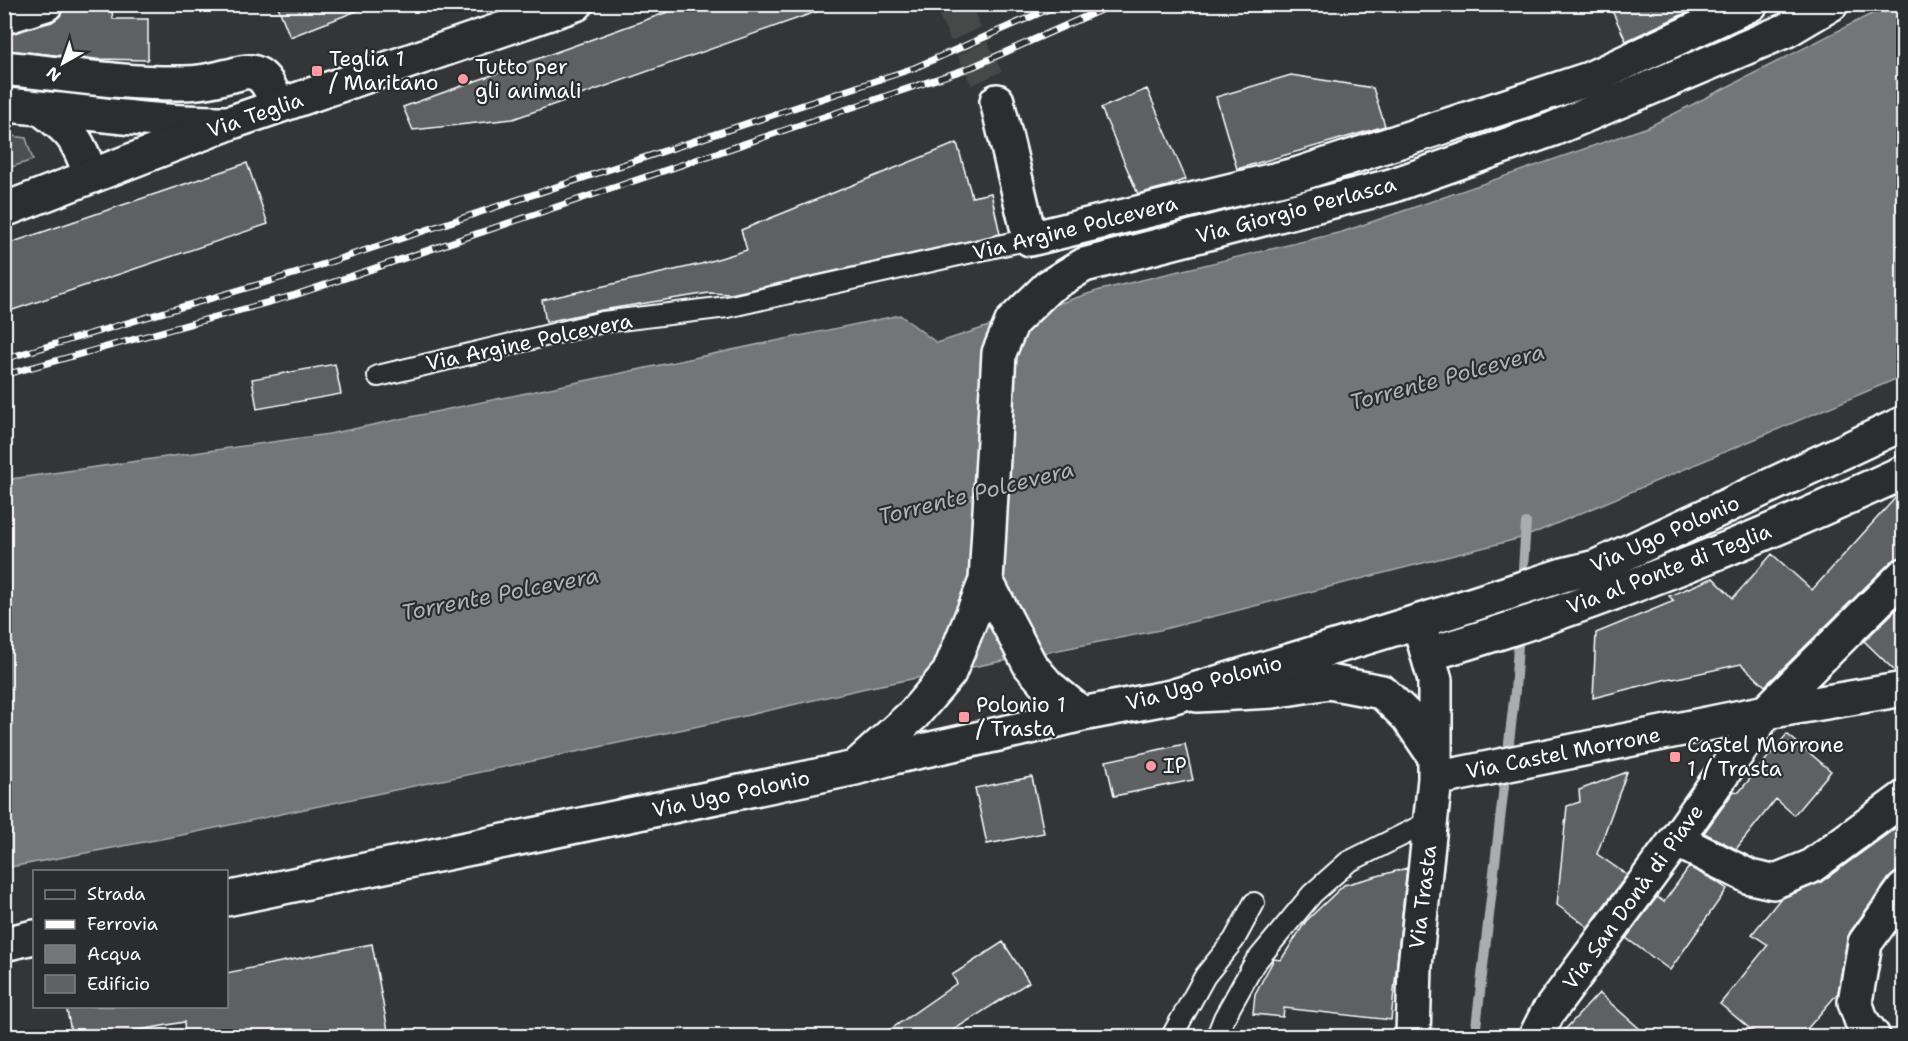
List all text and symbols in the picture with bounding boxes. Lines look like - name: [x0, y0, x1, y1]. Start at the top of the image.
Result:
- north arrow: [33, 33, 93, 93]
- place label: Teglia 1 / Maritano: [329, 45, 439, 97]
- place label: Tutto per gli animali: [475, 53, 582, 105]
- text: N: [42, 62, 65, 86]
- marker: Teglia 1 / Maritano: [310, 64, 324, 78]
- marker: Tutto per gli animali: [456, 72, 470, 86]
- street label: Via Teglia: [203, 86, 307, 144]
- street label: Via Giorgio Perlasca: [1193, 170, 1399, 250]
- street label: Via Argine Polcevera: [970, 189, 1180, 267]
- street label: Via Argine Polcevera: [423, 306, 635, 378]
- water label: Torrente Polcevera: [1346, 337, 1548, 417]
- water label: Torrente Polcevera: [875, 455, 1077, 531]
- street label: Via Ugo Polonio: [1586, 489, 1744, 579]
- street label: Via al Ponte di Teglia: [1563, 517, 1775, 621]
- water label: Torrente Polcevera: [399, 561, 601, 627]
- street label: Via Ugo Polonio: [1123, 649, 1285, 717]
- place label: Polonio 1 / Trasta: [976, 691, 1066, 743]
- marker: Polonio 1 / Trasta: [957, 710, 971, 724]
- street label: Via Castel Morrone: [1463, 720, 1663, 786]
- place label: Castel Morrone 1 / Trasta: [1687, 731, 1845, 783]
- marker: Castel Morrone 1 / Trasta: [1668, 750, 1682, 764]
- place label: IP: [1163, 752, 1187, 780]
- marker: IP: [1144, 759, 1158, 773]
- street label: Via Ugo Polonio: [650, 764, 812, 824]
- street label: Via San Donà di Piave: [1556, 799, 1710, 995]
- street label: Via Trasta: [1403, 843, 1443, 951]
- legend: [33, 870, 228, 1008]
- text: Strada: [87, 882, 146, 906]
- text: Ferrovia: [87, 912, 158, 936]
- text: Acqua: [87, 942, 141, 966]
- text: Edificio: [87, 972, 150, 996]

